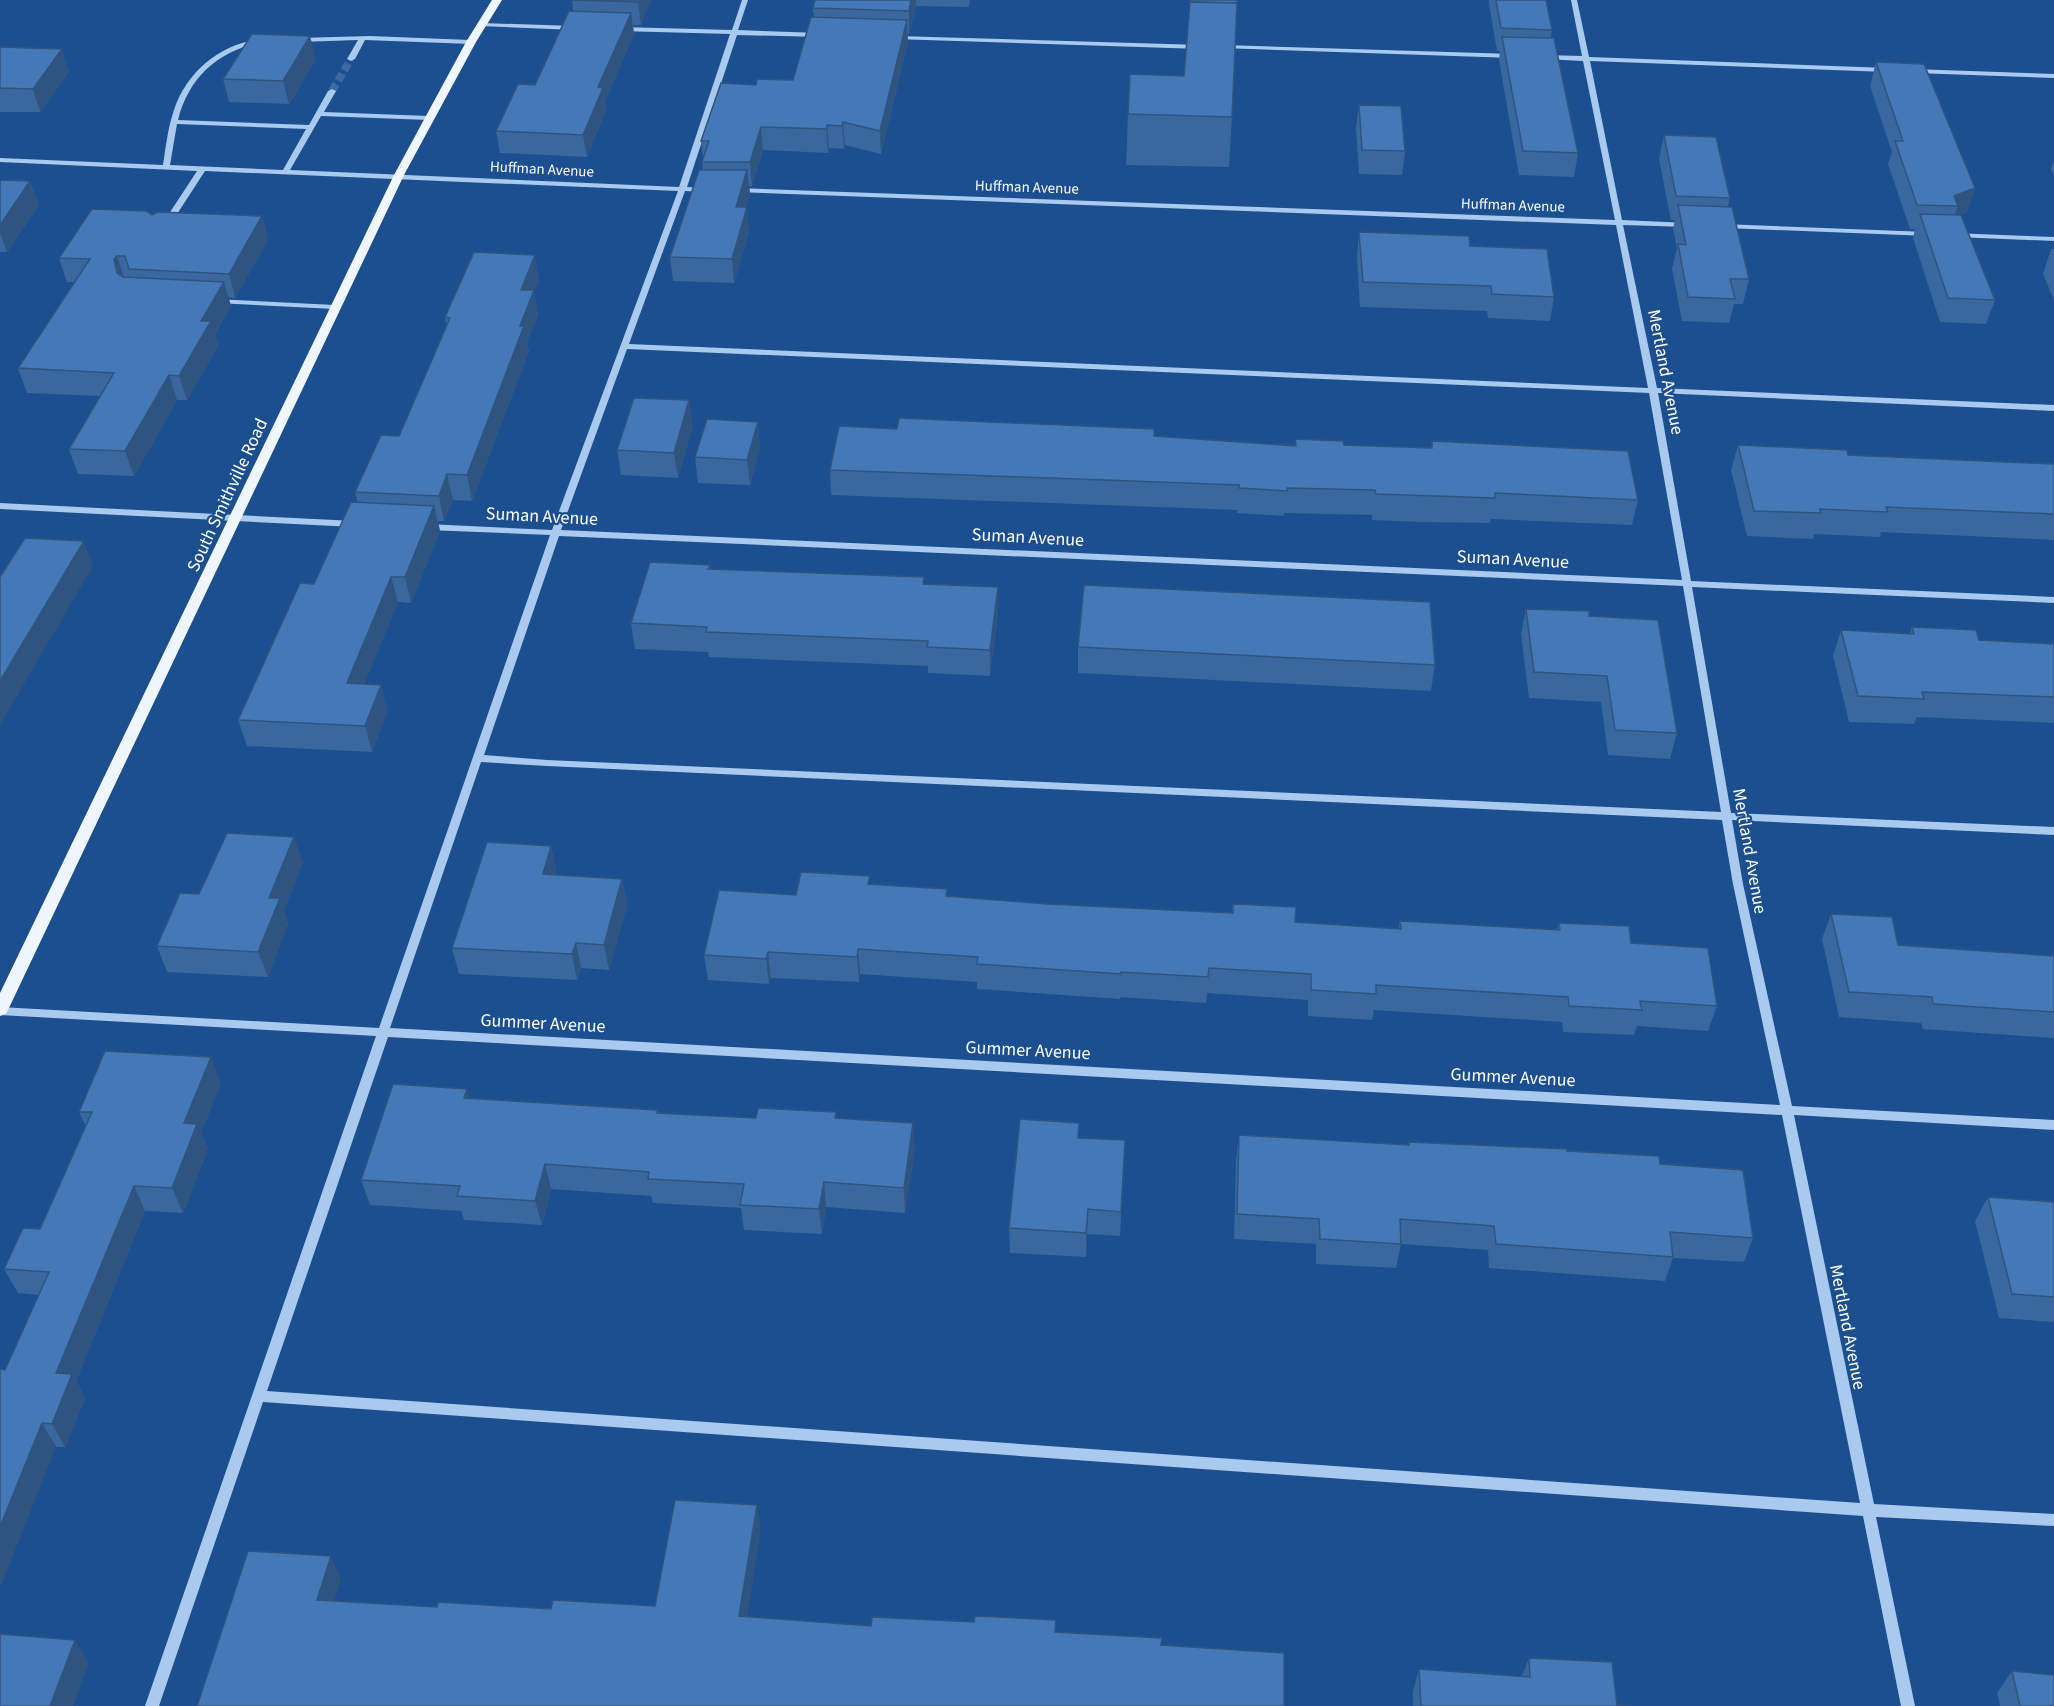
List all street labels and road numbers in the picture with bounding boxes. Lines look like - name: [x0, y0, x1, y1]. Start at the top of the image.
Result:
- street label: Huffman Avenue: [489, 156, 594, 183]
- street label: Huffman Avenue: [975, 175, 1079, 200]
- street label: Huffman Avenue: [1461, 193, 1565, 218]
- street label: Mertland Avenue: [1641, 307, 1690, 437]
- street label: South Smithville Road: [181, 414, 274, 576]
- street label: Suman Avenue: [485, 501, 599, 532]
- street label: Suman Avenue: [971, 522, 1085, 553]
- street label: Suman Avenue: [1456, 544, 1570, 575]
- street label: Mertland Avenue: [1726, 786, 1773, 916]
- street label: Gummer Avenue: [480, 1008, 606, 1039]
- street label: Gummer Avenue: [965, 1035, 1091, 1066]
- street label: Gummer Avenue: [1450, 1062, 1576, 1093]
- street label: Mertland Avenue: [1823, 1262, 1872, 1392]

